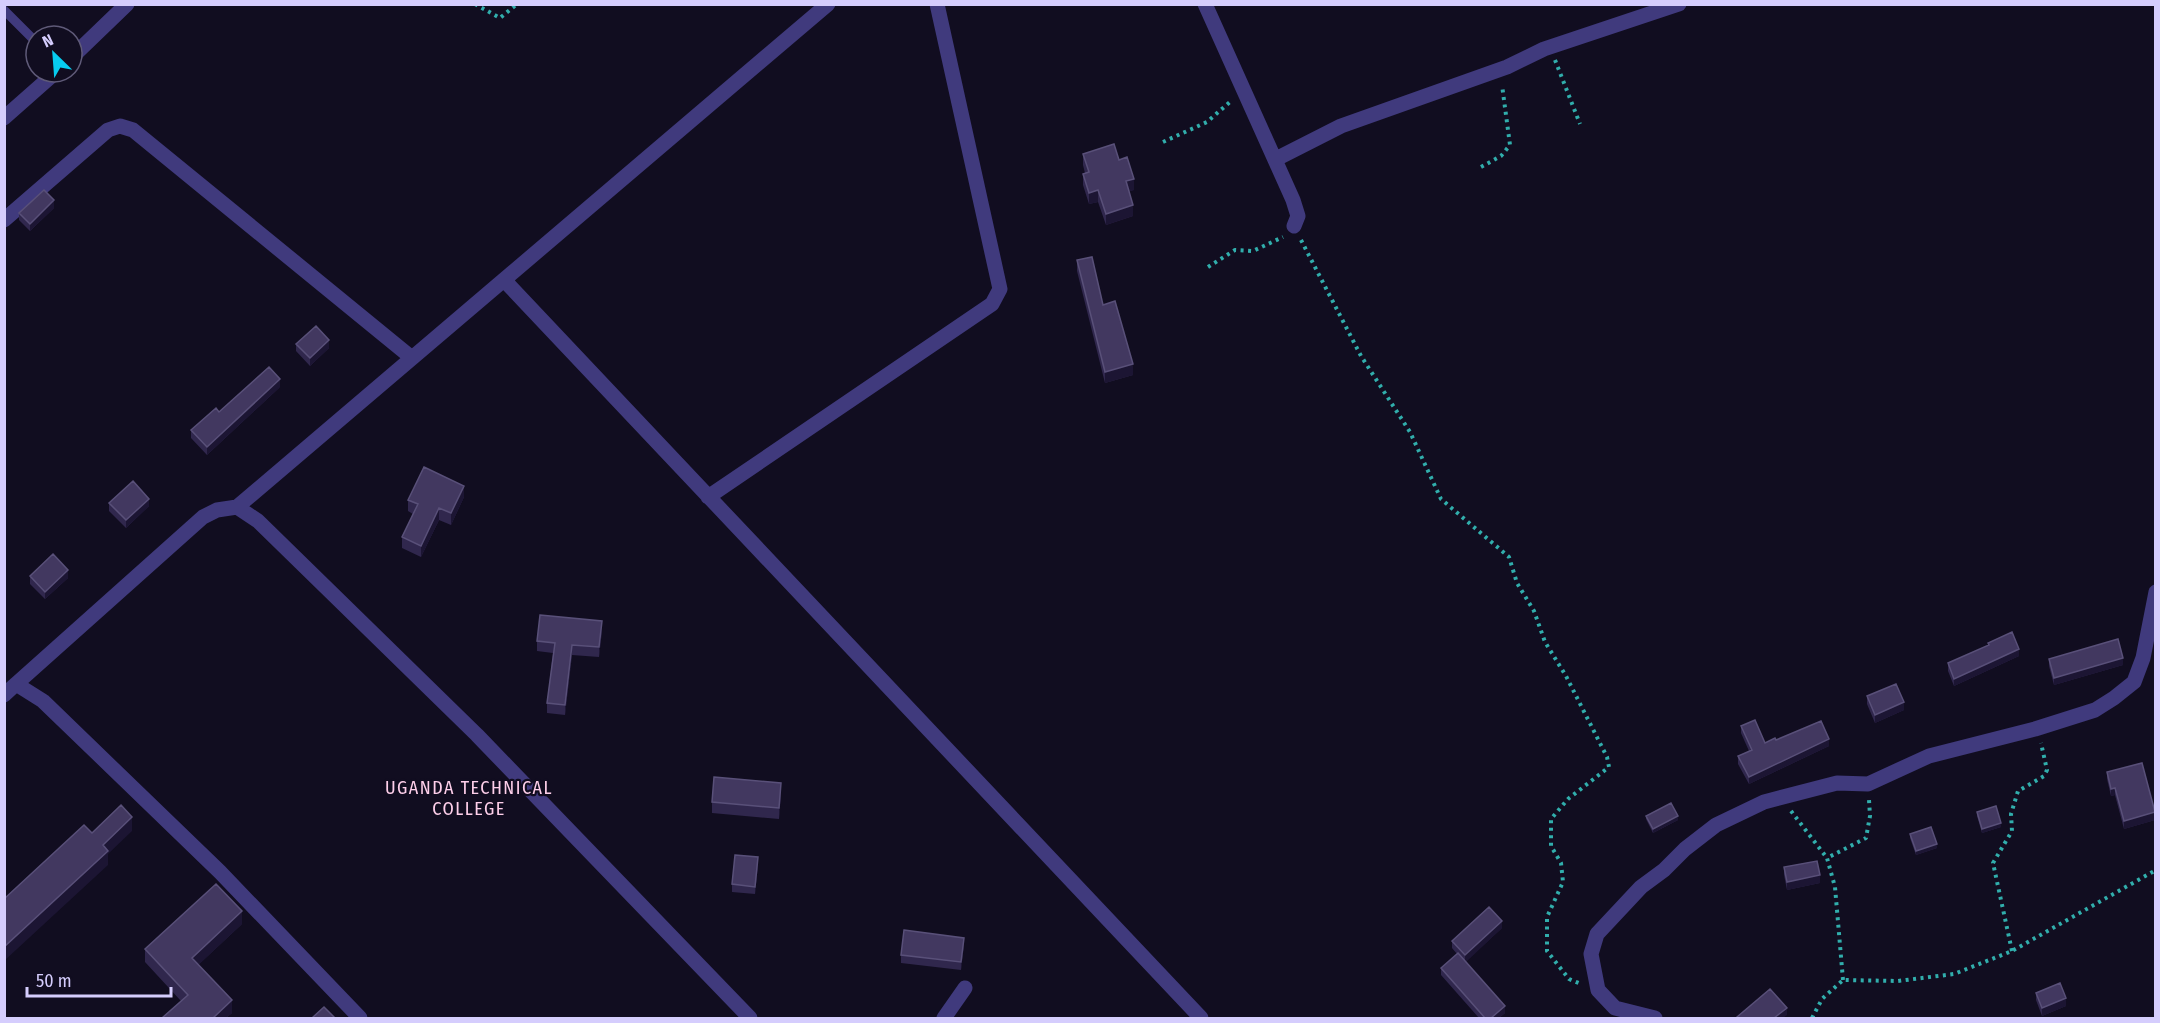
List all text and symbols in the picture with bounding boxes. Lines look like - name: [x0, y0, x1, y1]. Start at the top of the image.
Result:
- north arrow: [24, 24, 84, 84]
- text: N: [40, 30, 56, 51]
- district label: UGANDA TECHNICAL COLLEGE: [385, 777, 553, 820]
- scale bar: [27, 960, 171, 998]
- text: 50 m: [36, 970, 72, 992]

